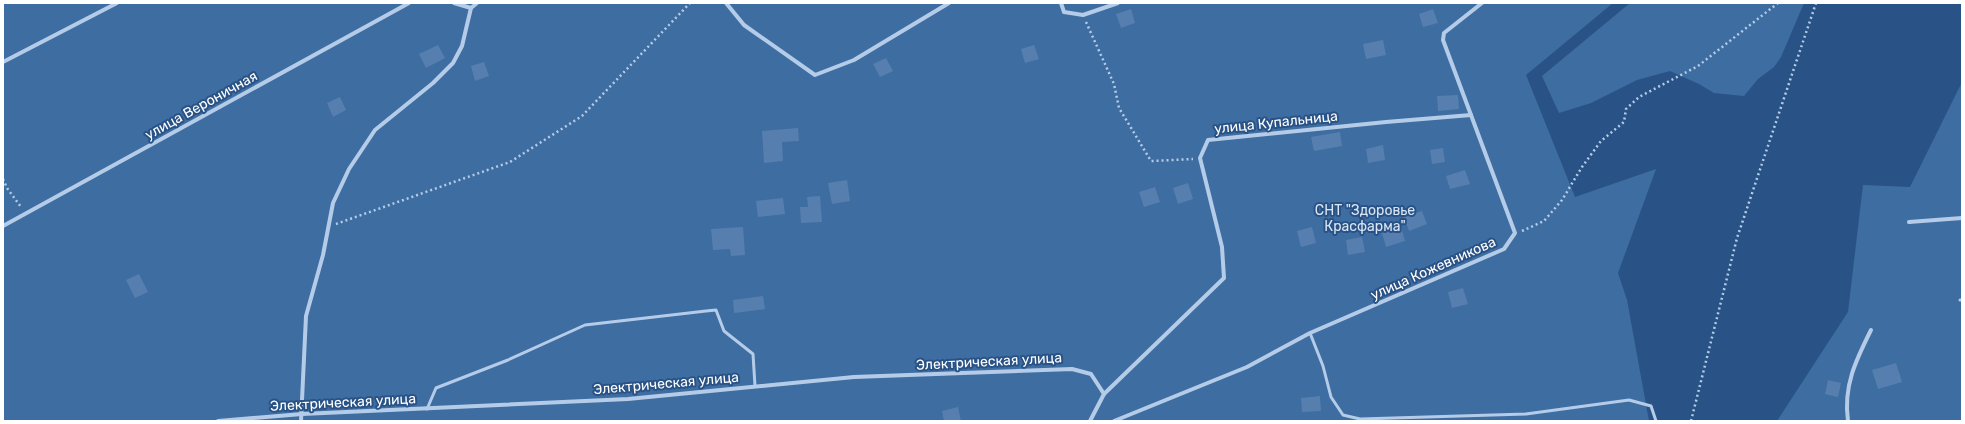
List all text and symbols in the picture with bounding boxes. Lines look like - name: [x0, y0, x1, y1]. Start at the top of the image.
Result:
- street label: улица Вероничная: [142, 67, 260, 143]
- street label: улица Купальница: [1213, 108, 1339, 137]
- park label: СНТ "Здоровье Красфарма": [1315, 202, 1415, 235]
- street label: улица Кожевникова: [1368, 233, 1498, 304]
- street label: Электрическая улица: [916, 349, 1062, 374]
- street label: Электрическая улица: [593, 369, 740, 398]
- street label: Электрическая улица: [270, 390, 416, 415]

